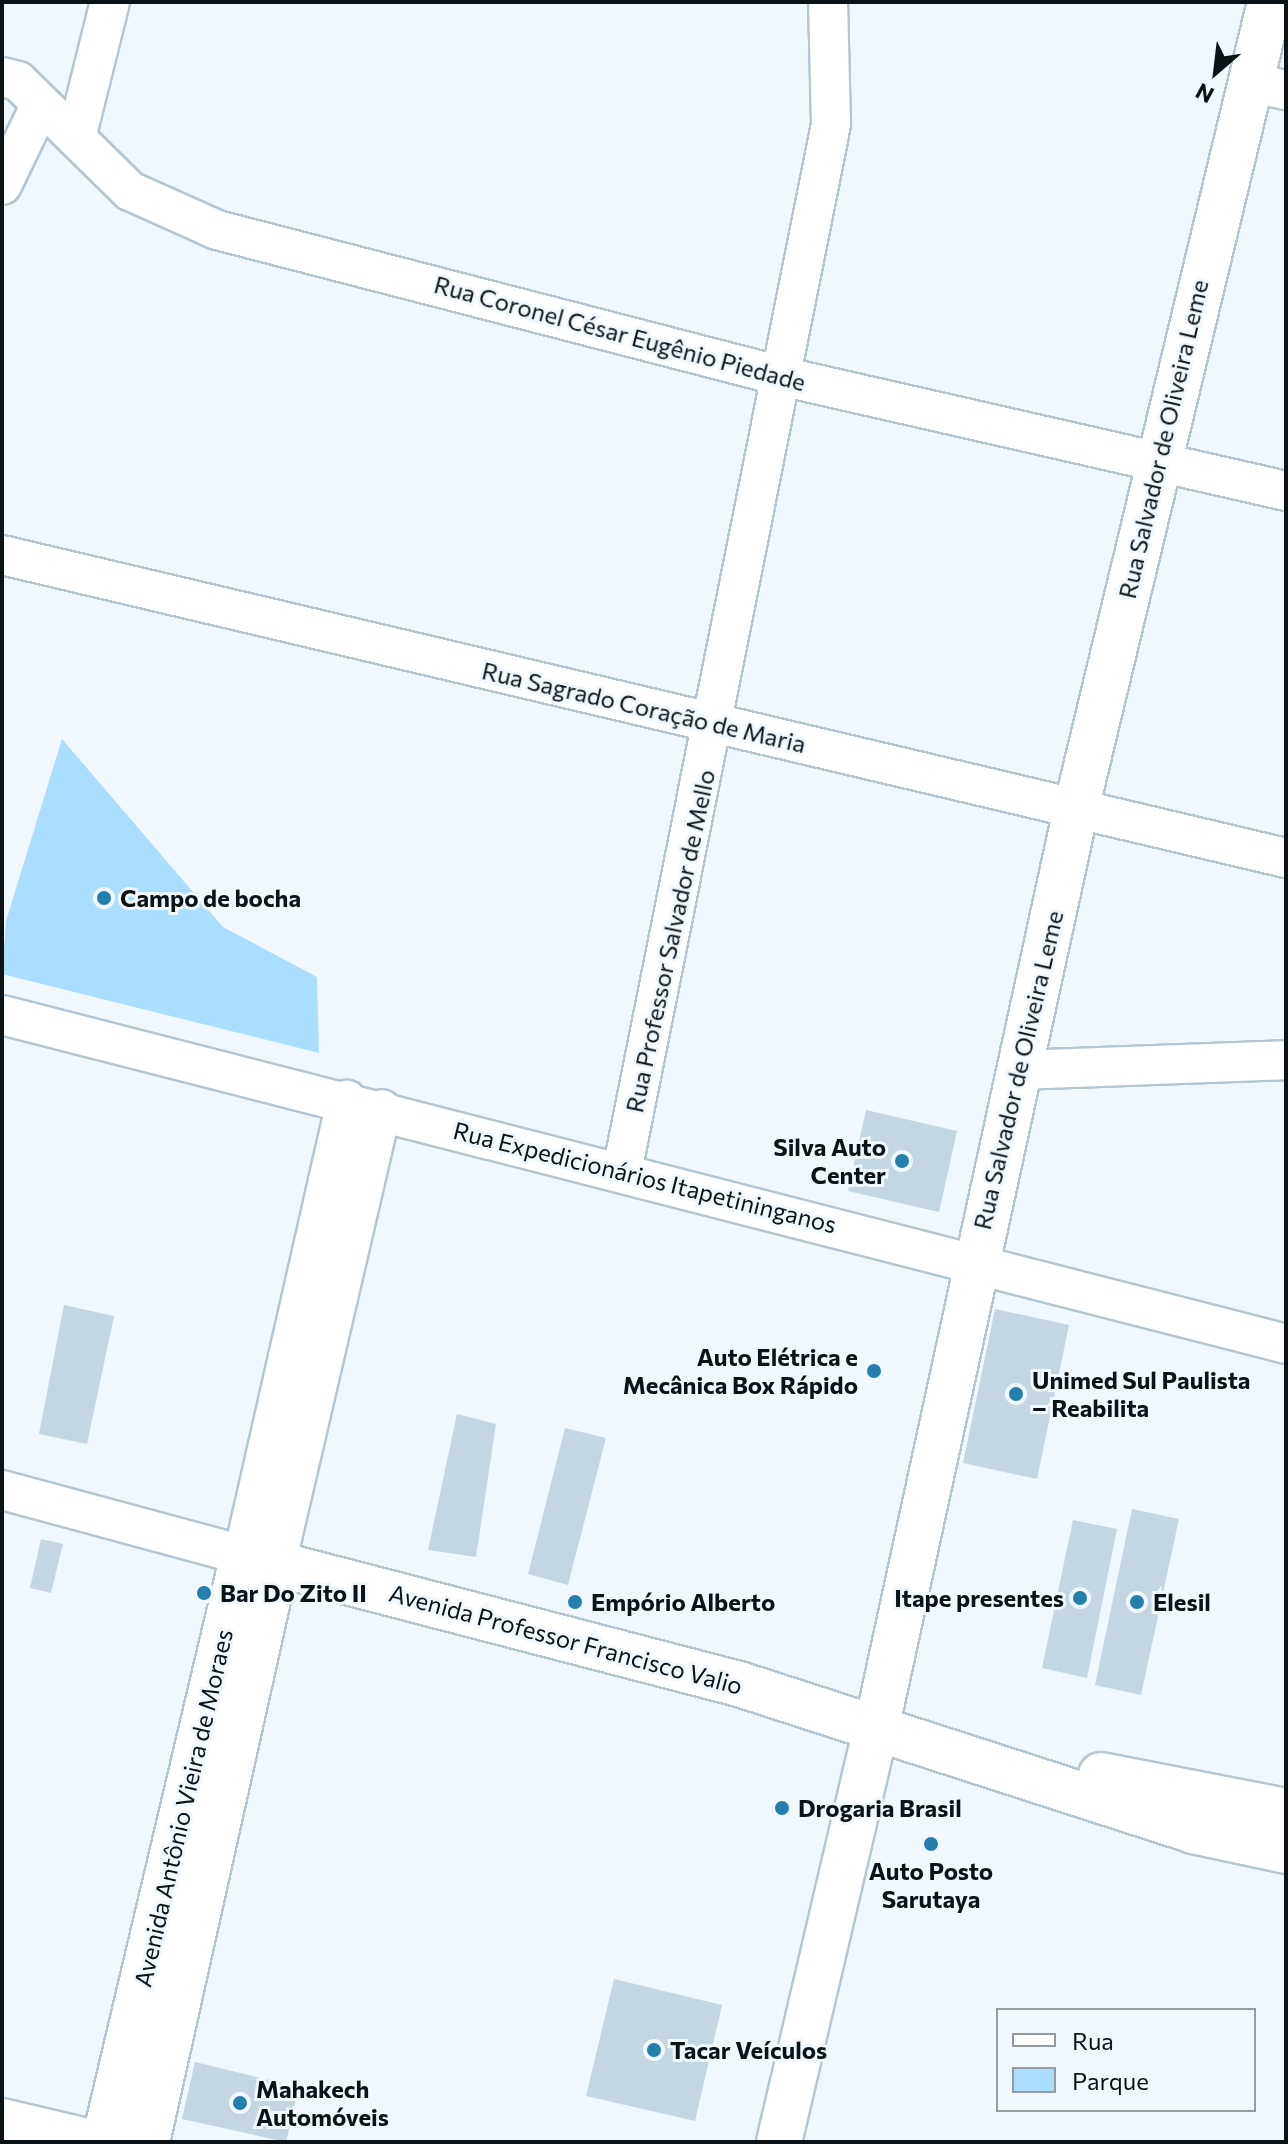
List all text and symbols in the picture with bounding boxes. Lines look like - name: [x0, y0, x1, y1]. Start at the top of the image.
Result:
- north arrow: [1176, 32, 1256, 112]
- text: N: [1191, 78, 1218, 109]
- street label: Rua Coronel César Eugênio Piedade: [431, 269, 809, 397]
- street label: Rua Salvador de Oliveira Leme: [1112, 277, 1214, 601]
- street label: Rua Sagrado Coração de Maria: [479, 656, 809, 758]
- street label: Rua Professor Salvador de Mello: [620, 767, 720, 1115]
- place label: Campo de bocha: [120, 884, 301, 912]
- marker: Campo de bocha: [95, 889, 113, 907]
- street label: Rua Salvador de Oliveira Leme: [967, 908, 1069, 1232]
- street label: Rua Expedicionários Itapetininganos: [450, 1115, 840, 1239]
- place label: Silva Auto Center: [773, 1133, 886, 1189]
- marker: Silva Auto Center: [893, 1152, 911, 1170]
- place label: Auto Elétrica e Mecânica Box Rápido: [623, 1343, 858, 1399]
- marker: Auto Elétrica e Mecânica Box Rápido: [865, 1362, 883, 1380]
- place label: Unimed Sul Paulista – Reabilita: [1032, 1366, 1250, 1422]
- marker: Unimed Sul Paulista – Reabilita: [1007, 1385, 1025, 1403]
- street label: Avenida Professor Francisco Valio: [386, 1578, 746, 1700]
- place label: Bar Do Zito II: [220, 1579, 367, 1607]
- marker: Bar Do Zito II: [195, 1584, 213, 1602]
- place label: Itape presentes: [894, 1584, 1064, 1612]
- place label: Empório Alberto: [591, 1588, 775, 1616]
- place label: Elesil: [1153, 1588, 1211, 1616]
- marker: Itape presentes: [1071, 1589, 1089, 1607]
- marker: Empório Alberto: [566, 1593, 584, 1611]
- marker: Elesil: [1128, 1593, 1146, 1611]
- street label: Avenida Antônio Vieira de Moraes: [128, 1626, 238, 1990]
- place label: Drogaria Brasil: [798, 1794, 962, 1822]
- marker: Drogaria Brasil: [773, 1799, 791, 1817]
- marker: Auto Posto Sarutaya: [922, 1835, 940, 1853]
- place label: Auto Posto Sarutaya: [869, 1857, 993, 1913]
- legend: [996, 2008, 1256, 2112]
- text: Rua: [1072, 2026, 1114, 2055]
- place label: Tacar Veículos: [670, 2036, 827, 2064]
- marker: Tacar Veículos: [645, 2041, 663, 2059]
- text: Parque: [1072, 2066, 1149, 2095]
- place label: Mahakech Automóveis: [256, 2075, 389, 2131]
- marker: Mahakech Automóveis: [231, 2094, 249, 2112]

